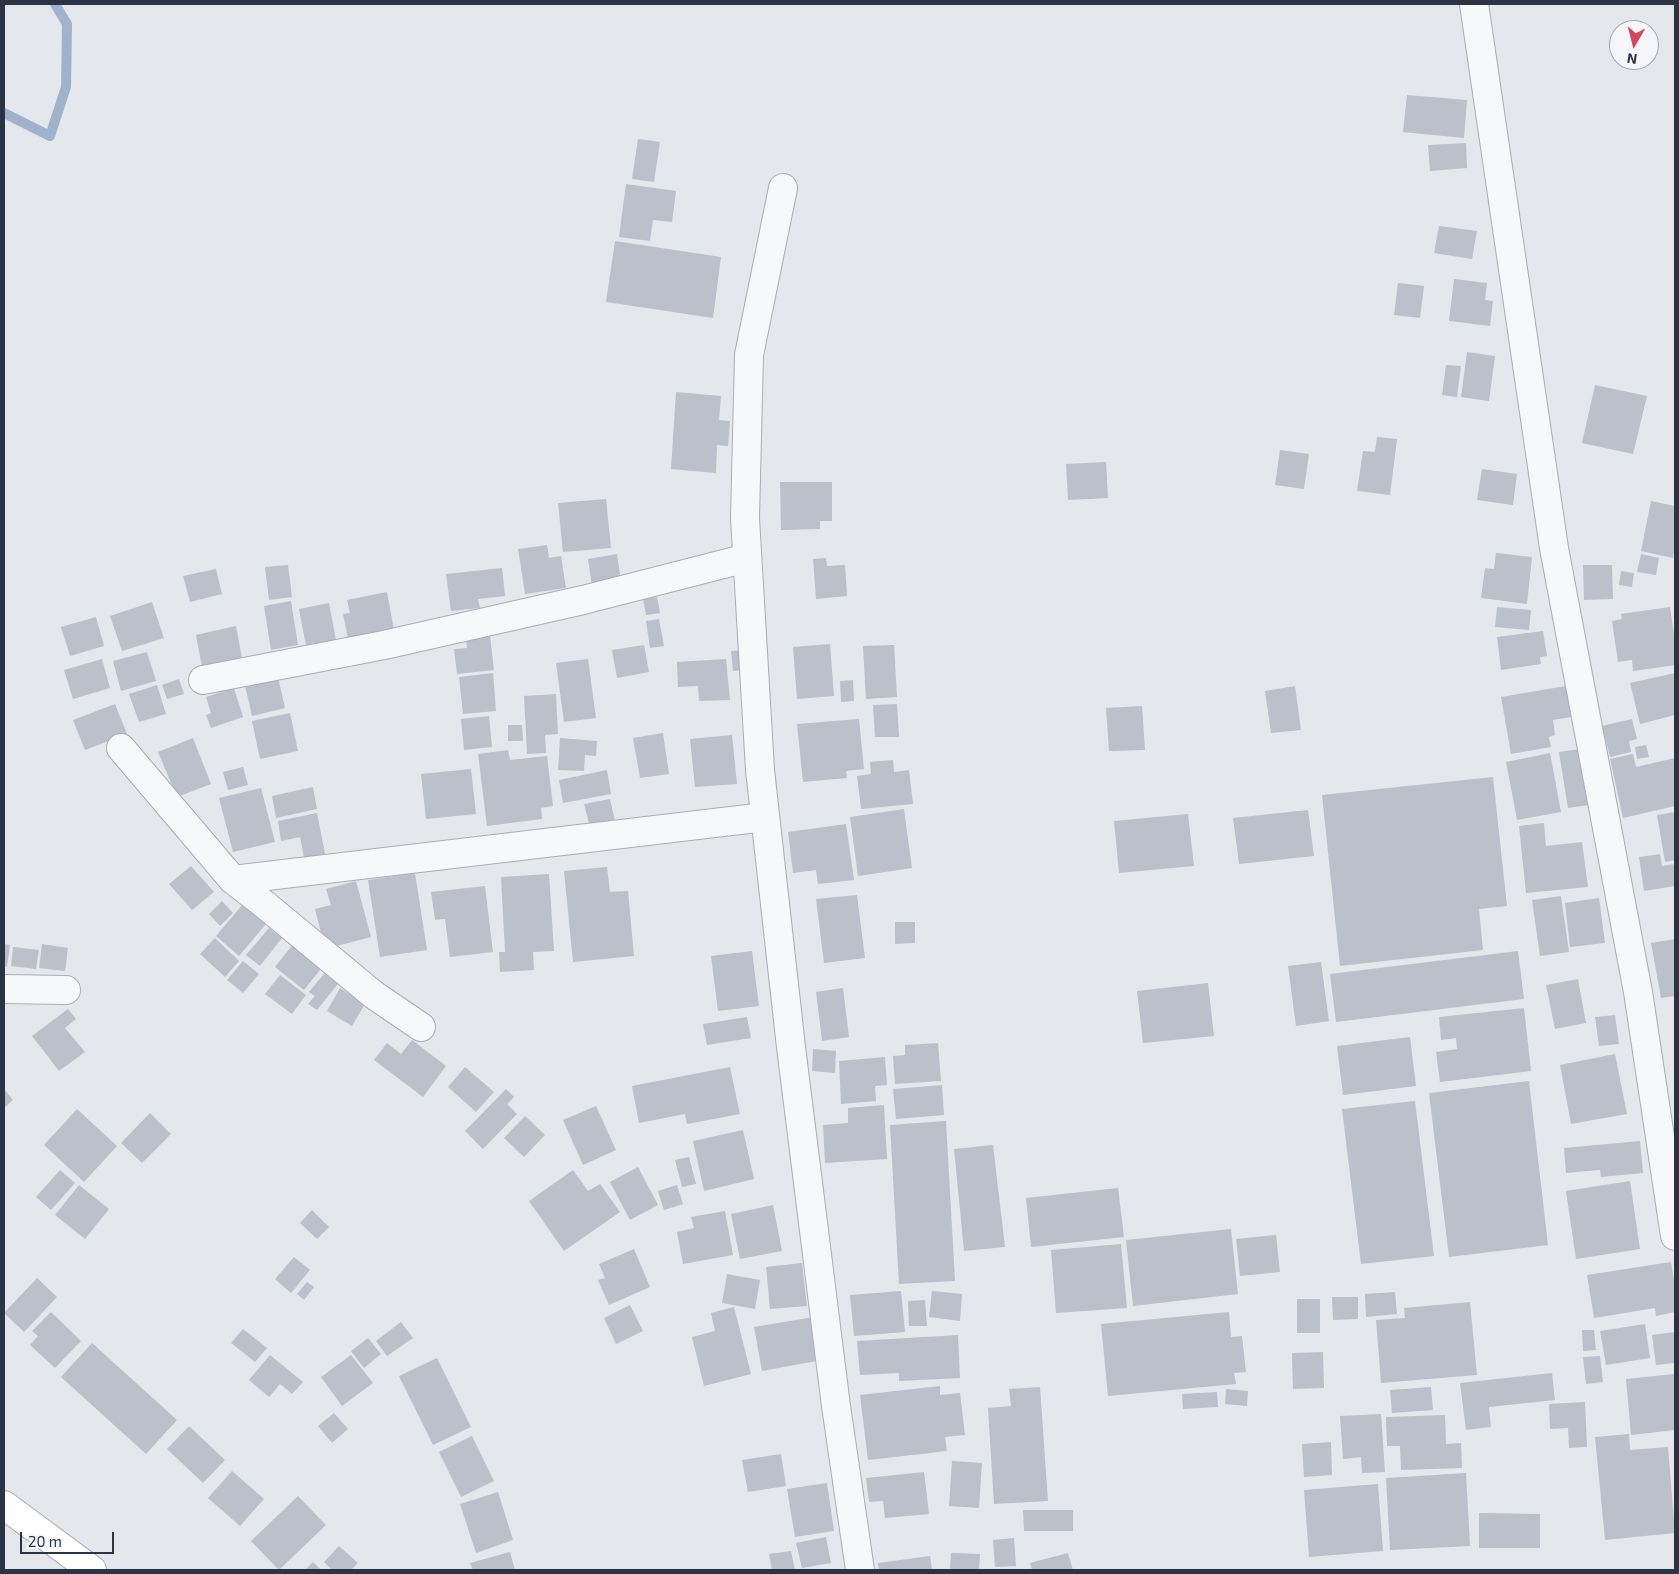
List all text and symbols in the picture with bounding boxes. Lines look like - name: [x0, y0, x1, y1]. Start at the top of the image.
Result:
- north arrow: [1609, 20, 1659, 70]
- text: N: [1626, 50, 1638, 68]
- scale bar: [22, 1522, 116, 1554]
- text: 20 m: [28, 1532, 62, 1550]

